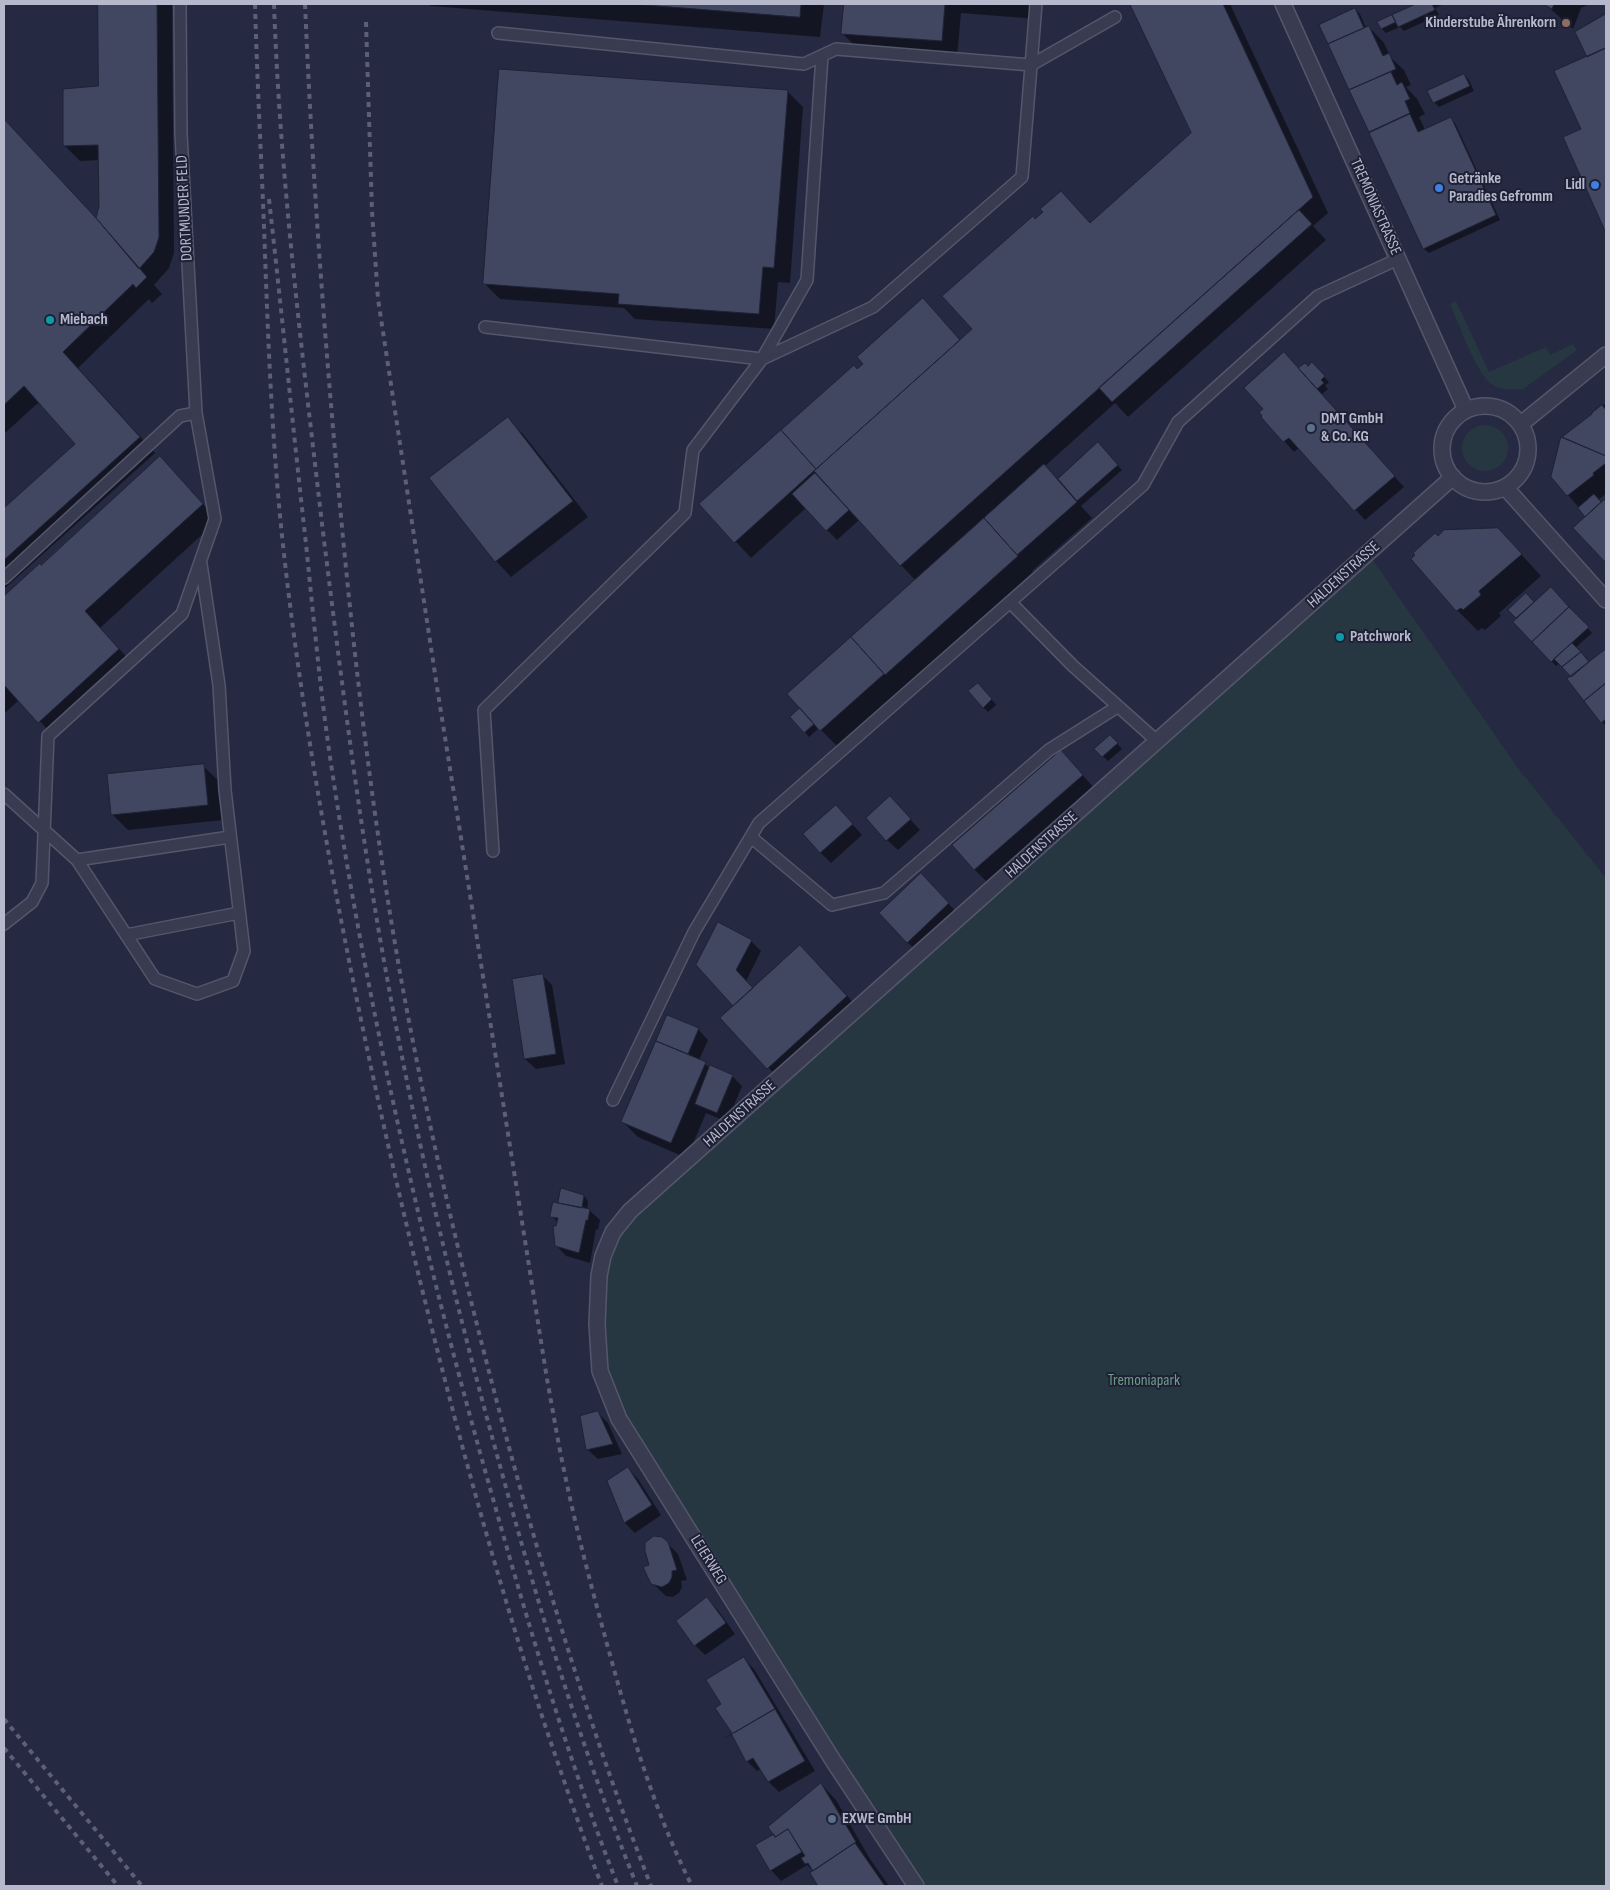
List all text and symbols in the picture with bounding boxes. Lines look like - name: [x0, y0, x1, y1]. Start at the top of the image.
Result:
- place label: Kinderstube Ährenkorn: [1425, 13, 1556, 33]
- marker: Kinderstube Ährenkorn: [1560, 17, 1572, 29]
- street label: DORTMUNDER FELD: [173, 155, 197, 261]
- street label: TREMONIASTRASSE: [1345, 156, 1405, 258]
- place label: Getränke Paradies Gefromm: [1449, 169, 1553, 207]
- place label: Lidl: [1565, 175, 1585, 195]
- marker: Lidl: [1589, 179, 1601, 191]
- marker: Getränke Paradies Gefromm: [1433, 182, 1445, 194]
- place label: Miebach: [60, 310, 108, 330]
- marker: Miebach: [44, 314, 56, 326]
- place label: DMT GmbH & Co. KG: [1321, 409, 1383, 447]
- marker: DMT GmbH & Co. KG: [1305, 422, 1317, 434]
- street label: HALDENSTRASSE: [1304, 537, 1384, 613]
- place label: Patchwork: [1350, 627, 1411, 647]
- marker: Patchwork: [1334, 631, 1346, 643]
- street label: HALDENSTRASSE: [1002, 807, 1082, 883]
- street label: HALDENSTRASSE: [700, 1076, 780, 1152]
- park label: Tremoniapark: [1108, 1371, 1180, 1391]
- street label: LEIERWEG: [685, 1532, 731, 1588]
- place label: EXWE GmbH: [842, 1809, 912, 1829]
- marker: EXWE GmbH: [826, 1813, 838, 1825]

